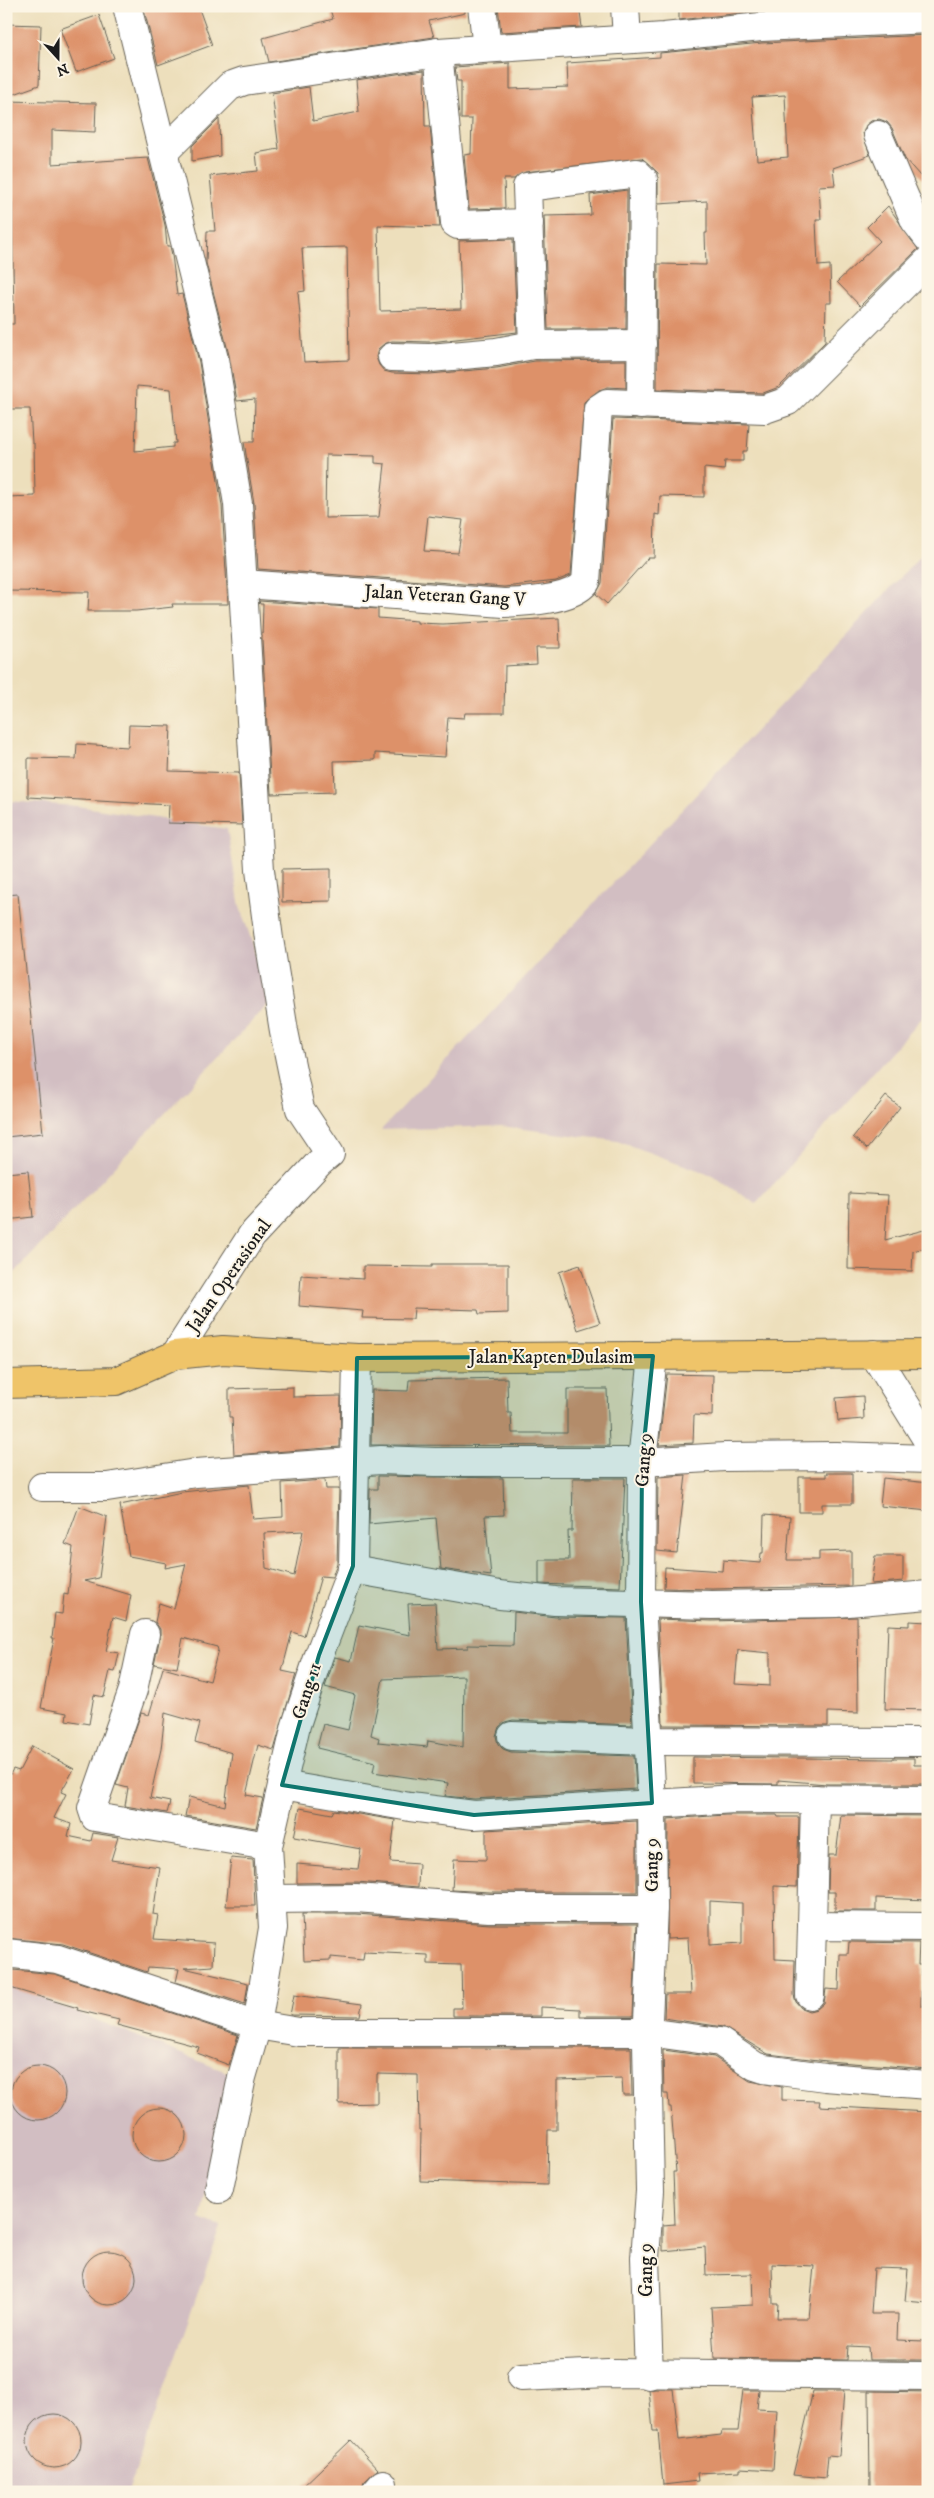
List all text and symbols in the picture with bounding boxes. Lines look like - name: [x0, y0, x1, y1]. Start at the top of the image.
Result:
- north arrow: [32, 32, 82, 82]
- text: N: [53, 59, 71, 80]
- street label: Jalan Veteran Gang V: [362, 580, 527, 612]
- street label: Jalan Operasional: [180, 1215, 277, 1339]
- street label: Jalan Kapten Dulasim: [467, 1346, 633, 1369]
- street label: Gang 9: [631, 1432, 657, 1488]
- street label: Gang 11: [287, 1660, 327, 1722]
- street label: Gang 9: [640, 1838, 664, 1892]
- street label: Gang 9: [635, 2243, 658, 2297]

